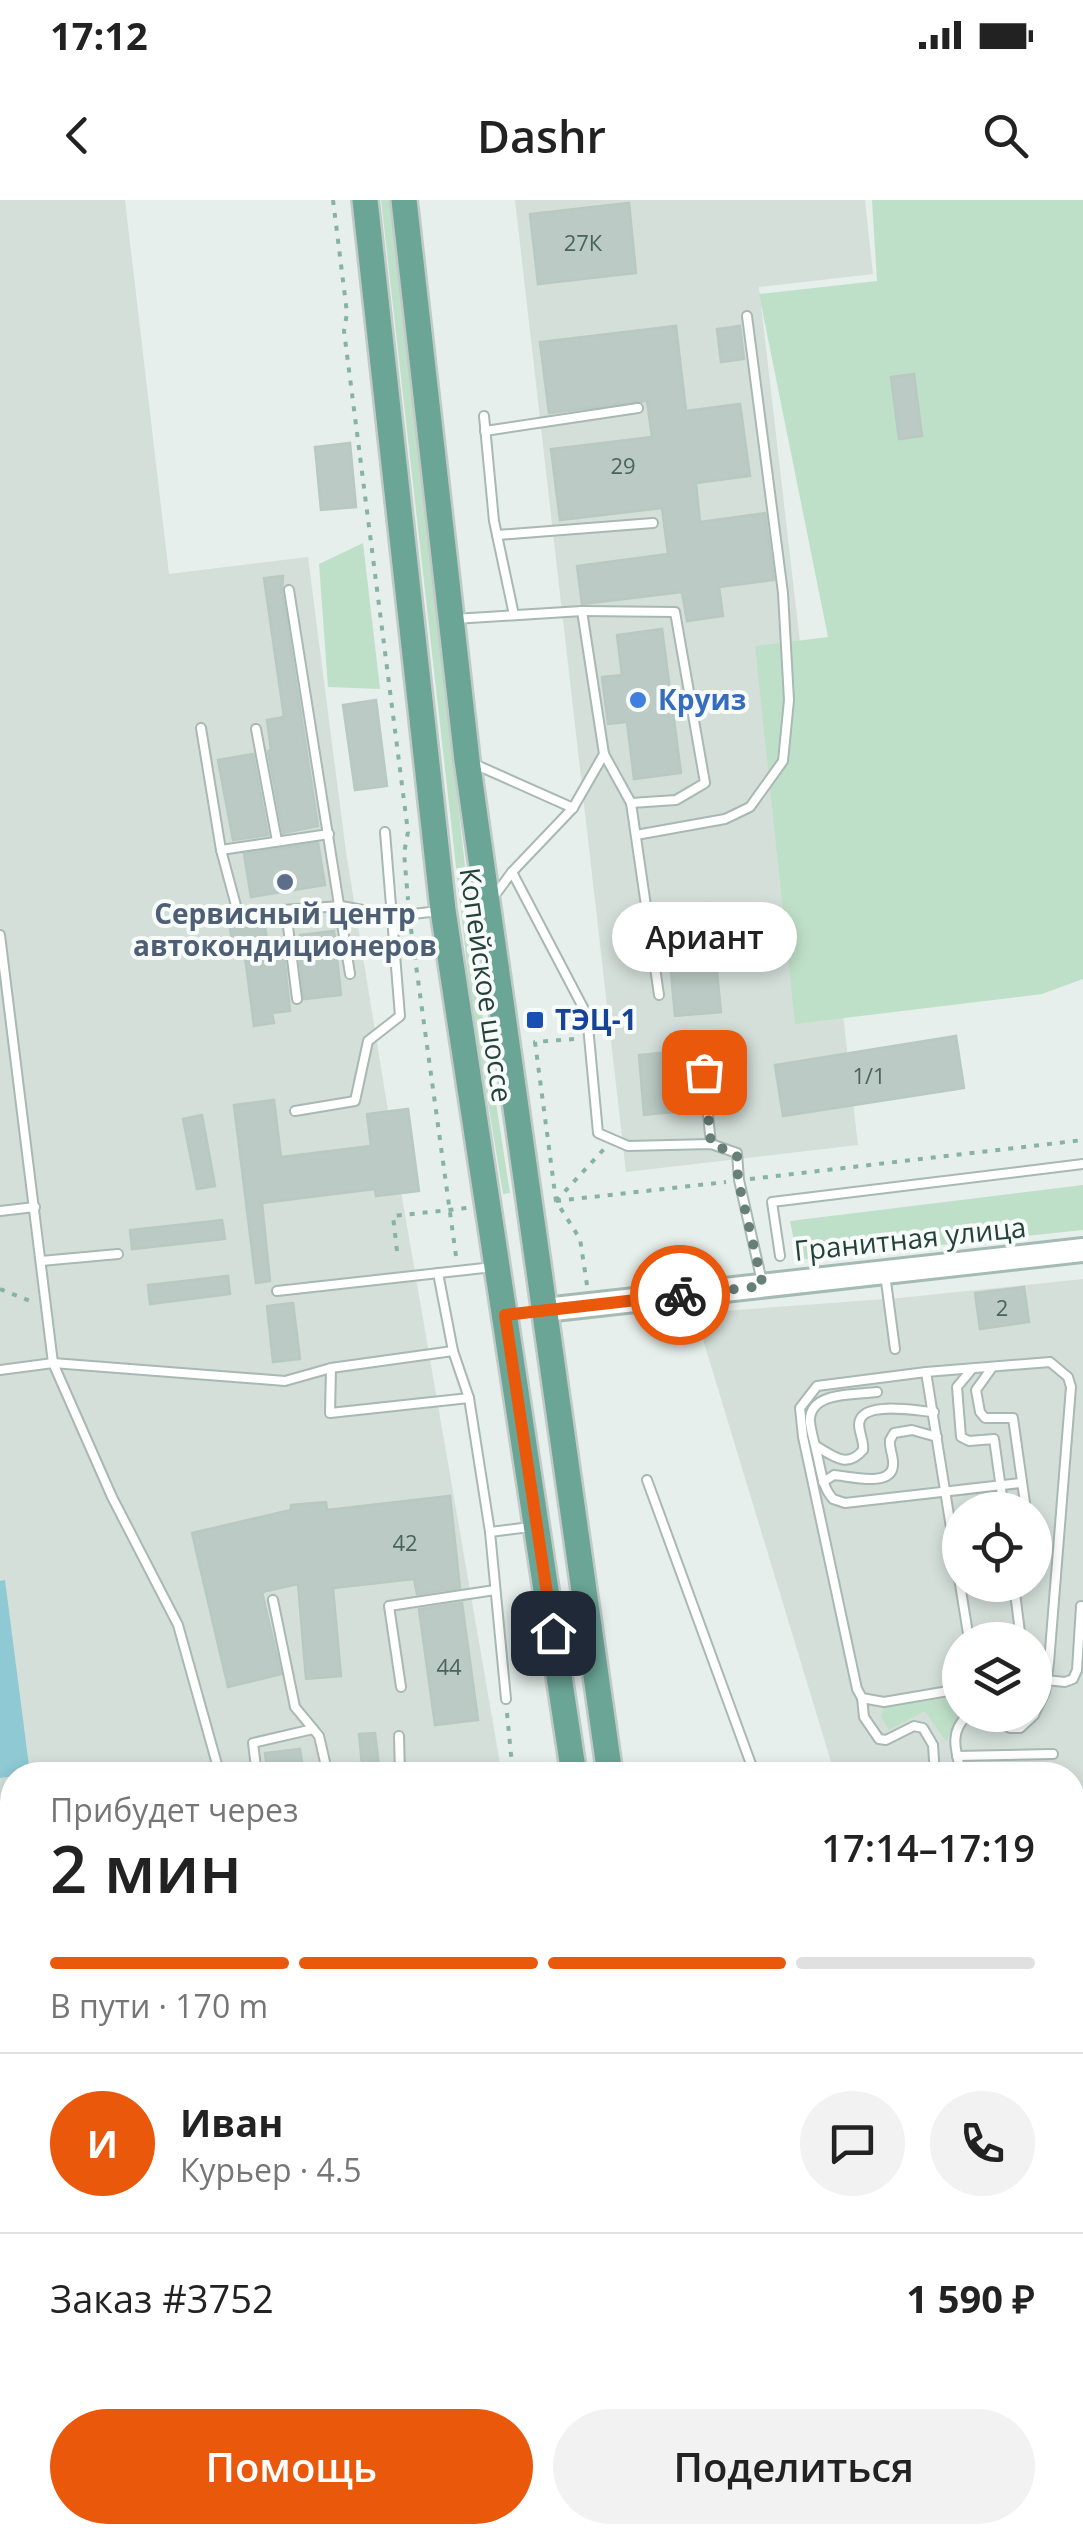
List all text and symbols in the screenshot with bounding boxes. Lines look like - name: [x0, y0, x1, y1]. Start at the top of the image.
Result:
- text: 17:12: [50, 9, 148, 61]
- text: Dashr: [477, 105, 606, 166]
- icon: back: [50, 108, 105, 163]
- icon: search: [978, 108, 1033, 163]
- house number: 27К: [564, 227, 603, 257]
- house number: 29: [610, 450, 636, 480]
- place label: Круиз: [658, 680, 746, 718]
- marker: Круиз: [627, 689, 649, 711]
- street label: Копейское шоссе: [452, 865, 522, 1105]
- marker: Сервисный центр автокондиционеров: [274, 871, 296, 893]
- place label: Сервисный центр автокондиционеров: [133, 894, 437, 964]
- callout: Ариант: [612, 902, 796, 972]
- text: Ариант: [645, 915, 764, 958]
- place label: ТЭЦ-1: [555, 1000, 637, 1038]
- marker: ТЭЦ-1: [524, 1009, 546, 1031]
- pin: [662, 1030, 747, 1115]
- icon: bag: [677, 1045, 732, 1100]
- house number: 1/1: [852, 1060, 886, 1090]
- street label: Гранитная улица: [792, 1207, 1028, 1269]
- courier: [630, 1245, 730, 1345]
- icon: bike: [653, 1268, 708, 1323]
- house number: 2: [996, 1292, 1008, 1322]
- map controls: [942, 1492, 1052, 1732]
- button: locate: [942, 1492, 1052, 1602]
- house number: 42: [392, 1527, 418, 1557]
- pin: [511, 1591, 596, 1676]
- icon: home: [526, 1606, 581, 1661]
- button: layers: [942, 1622, 1052, 1732]
- house number: 44: [436, 1651, 462, 1681]
- text: Прибудет через: [50, 1788, 298, 1831]
- text: 17:14–17:19: [821, 1821, 1035, 1873]
- text: 2 мин: [50, 1824, 242, 1912]
- text: В пути · 170 m: [50, 1984, 268, 2027]
- button: chat: [800, 2091, 905, 2196]
- button: phone: [930, 2091, 1035, 2196]
- text: Иван: [180, 2096, 283, 2148]
- text: И: [87, 2117, 118, 2169]
- text: Курьер · 4.5: [180, 2148, 362, 2191]
- text: Заказ #3752: [50, 2272, 274, 2324]
- text: 1 590 ₽: [906, 2272, 1035, 2324]
- button: Помощь: [50, 2409, 533, 2524]
- button: Поделиться: [553, 2409, 1035, 2524]

